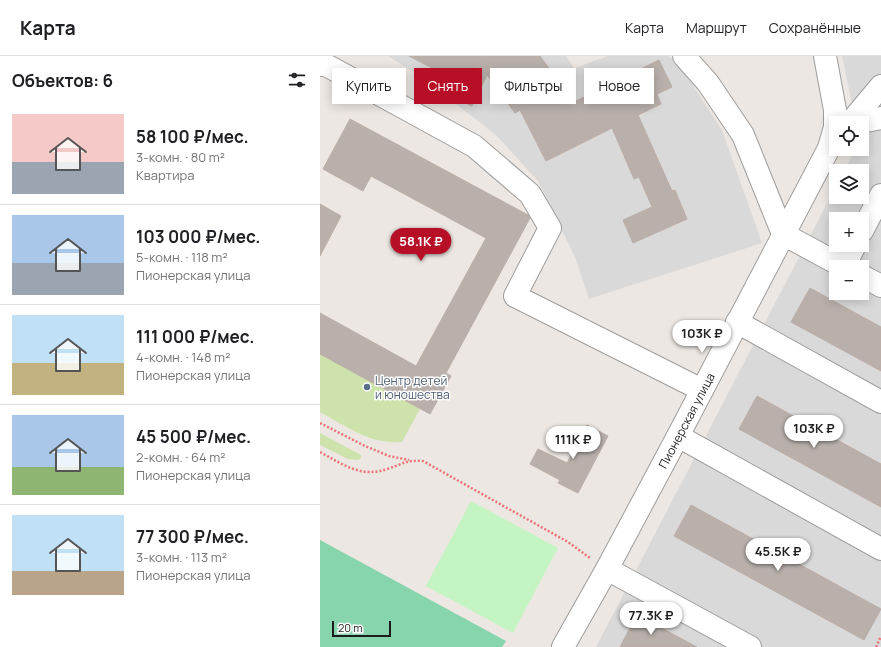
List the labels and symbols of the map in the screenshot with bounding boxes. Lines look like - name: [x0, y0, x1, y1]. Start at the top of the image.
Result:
- pin: 58.1K ₽: [384, 228, 458, 262]
- pin: 103K ₽: [669, 320, 735, 354]
- street label: Пионерская улица: [654, 370, 718, 471]
- place label: Центр детей и юношества: [375, 372, 450, 403]
- marker: Центр детей и юношества: [362, 382, 372, 392]
- pin: 103K ₽: [781, 415, 847, 449]
- pin: 111K ₽: [540, 426, 606, 460]
- pin: 45.5K ₽: [741, 538, 815, 572]
- pin: 77.3K ₽: [614, 602, 688, 636]
- scale bar: [332, 619, 391, 638]

